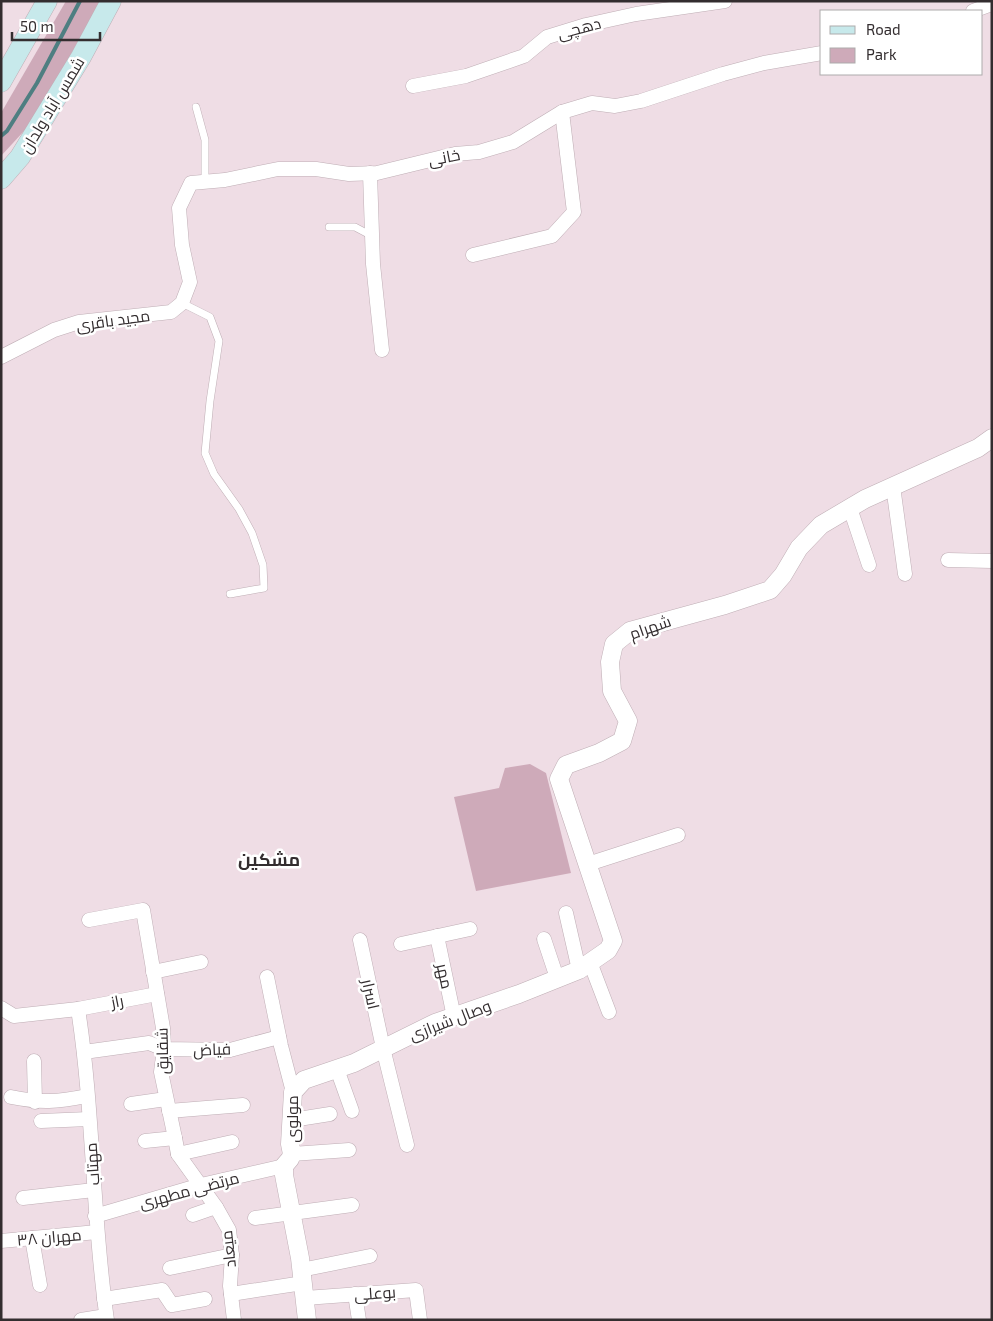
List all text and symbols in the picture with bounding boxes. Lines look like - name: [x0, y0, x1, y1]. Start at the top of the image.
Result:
- scale bar: [12, 10, 100, 42]
- legend: [820, 10, 983, 75]
- street label: دهچی: [555, 13, 603, 45]
- text: 50 m: [20, 17, 54, 35]
- text: Road: [866, 20, 901, 38]
- text: Park: [866, 45, 897, 63]
- street label: شمس آباد ولدان: [15, 53, 89, 157]
- street label: خانی: [426, 144, 462, 171]
- street label: مجید باقری: [75, 305, 151, 336]
- street label: شهرام: [626, 611, 674, 645]
- district label: مشکین: [238, 848, 300, 871]
- street label: مهر: [431, 960, 457, 991]
- street label: اسرار: [358, 976, 384, 1011]
- street label: راز: [108, 990, 125, 1012]
- street label: وصال شیرازی: [406, 995, 494, 1046]
- street label: شقایق: [152, 1027, 173, 1075]
- street label: فیاض: [193, 1038, 231, 1061]
- street label: مولوی: [282, 1095, 303, 1143]
- street label: مهتاب: [81, 1142, 104, 1186]
- street label: مرتضی مطهری: [137, 1167, 241, 1214]
- street label: مهران ۳۸: [16, 1224, 82, 1251]
- street label: میعاد: [216, 1229, 240, 1269]
- street label: بوعلی: [353, 1282, 397, 1305]

